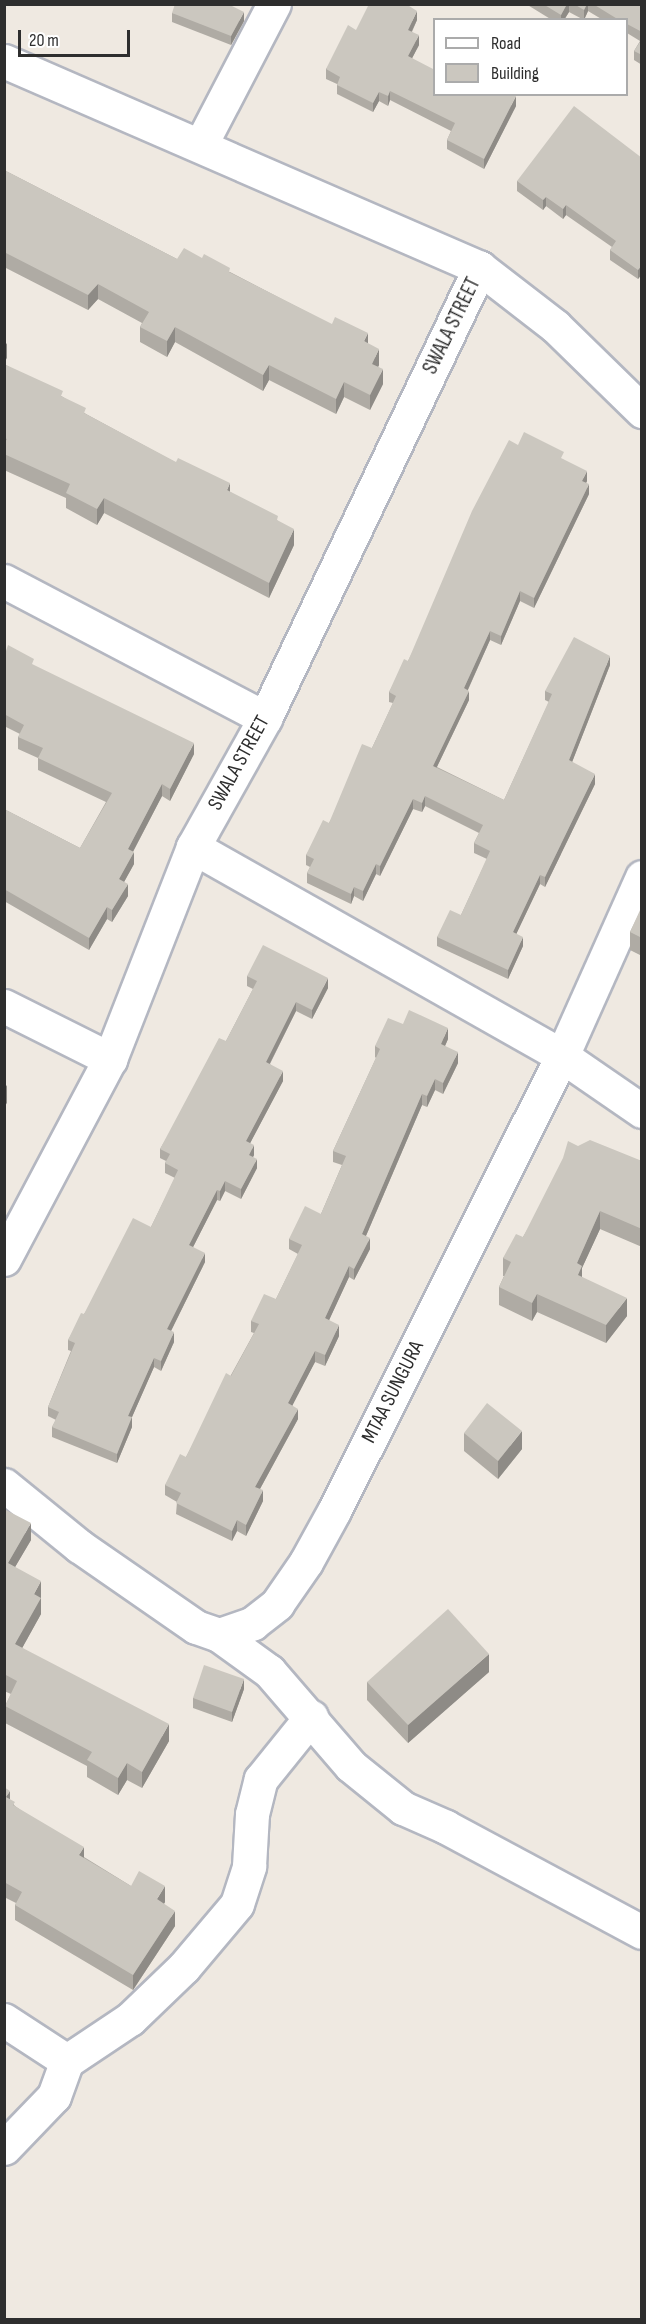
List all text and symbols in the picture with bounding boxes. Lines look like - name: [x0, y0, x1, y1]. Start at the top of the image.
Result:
- scale bar: [21, 18, 134, 56]
- legend: [433, 18, 628, 96]
- text: 20 m: [29, 30, 59, 51]
- text: Road: [491, 33, 521, 54]
- text: Building: [491, 63, 539, 84]
- street label: SWALA STREET: [418, 274, 486, 378]
- street label: SWALA STREET: [203, 711, 275, 815]
- street label: MTAA SUNGURA: [357, 1337, 429, 1447]

